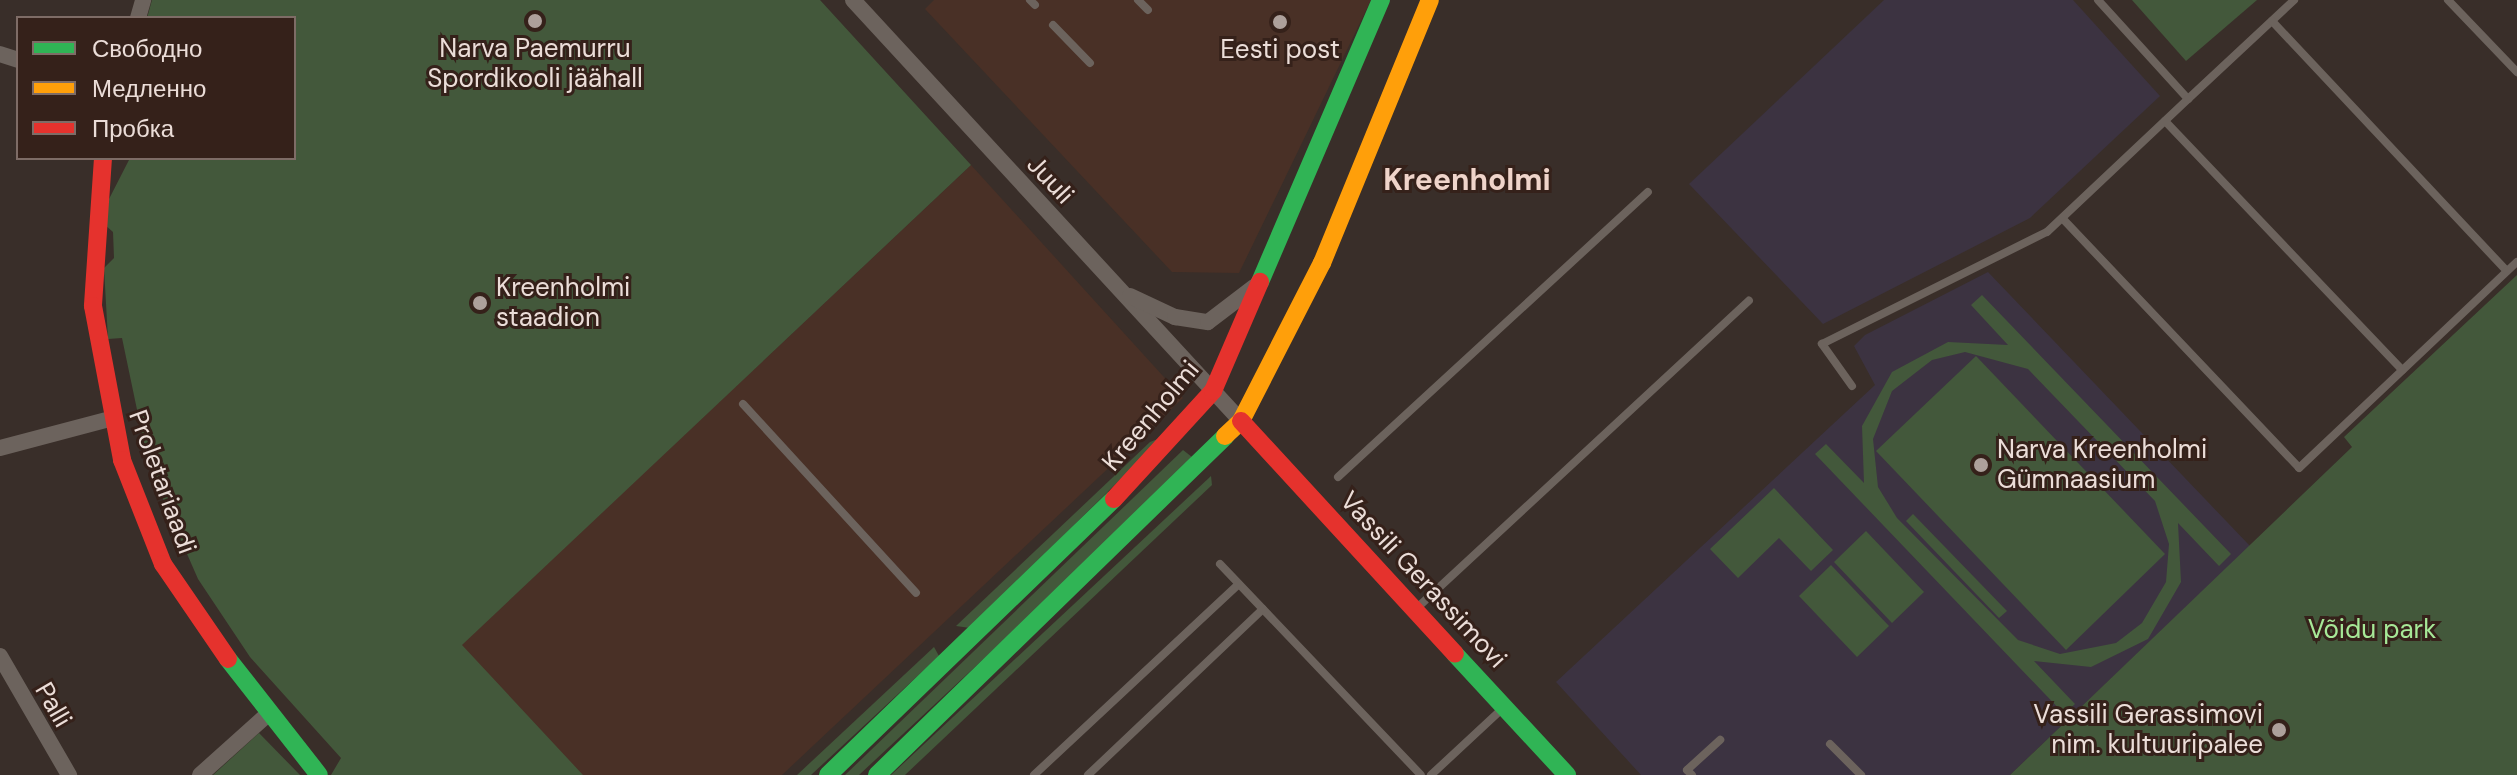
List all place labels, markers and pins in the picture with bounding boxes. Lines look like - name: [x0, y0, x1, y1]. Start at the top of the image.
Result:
- marker: Narva Paemurru Spordikooli jäähall: [526, 12, 544, 30]
- marker: Eesti post: [1271, 13, 1289, 31]
- place label: Narva Paemurru Spordikooli jäähall: [427, 33, 643, 94]
- place label: Eesti post: [1220, 34, 1340, 66]
- place label: Kreenholmi staadion: [496, 272, 630, 334]
- marker: Kreenholmi staadion: [471, 294, 489, 312]
- place label: Narva Kreenholmi Gümnaasium: [1997, 434, 2207, 496]
- marker: Narva Kreenholmi Gümnaasium: [1972, 456, 1990, 474]
- place label: Vassili Gerassimovi nim. kultuuripalee: [2033, 699, 2263, 760]
- marker: Vassili Gerassimovi nim. kultuuripalee: [2270, 721, 2288, 739]

